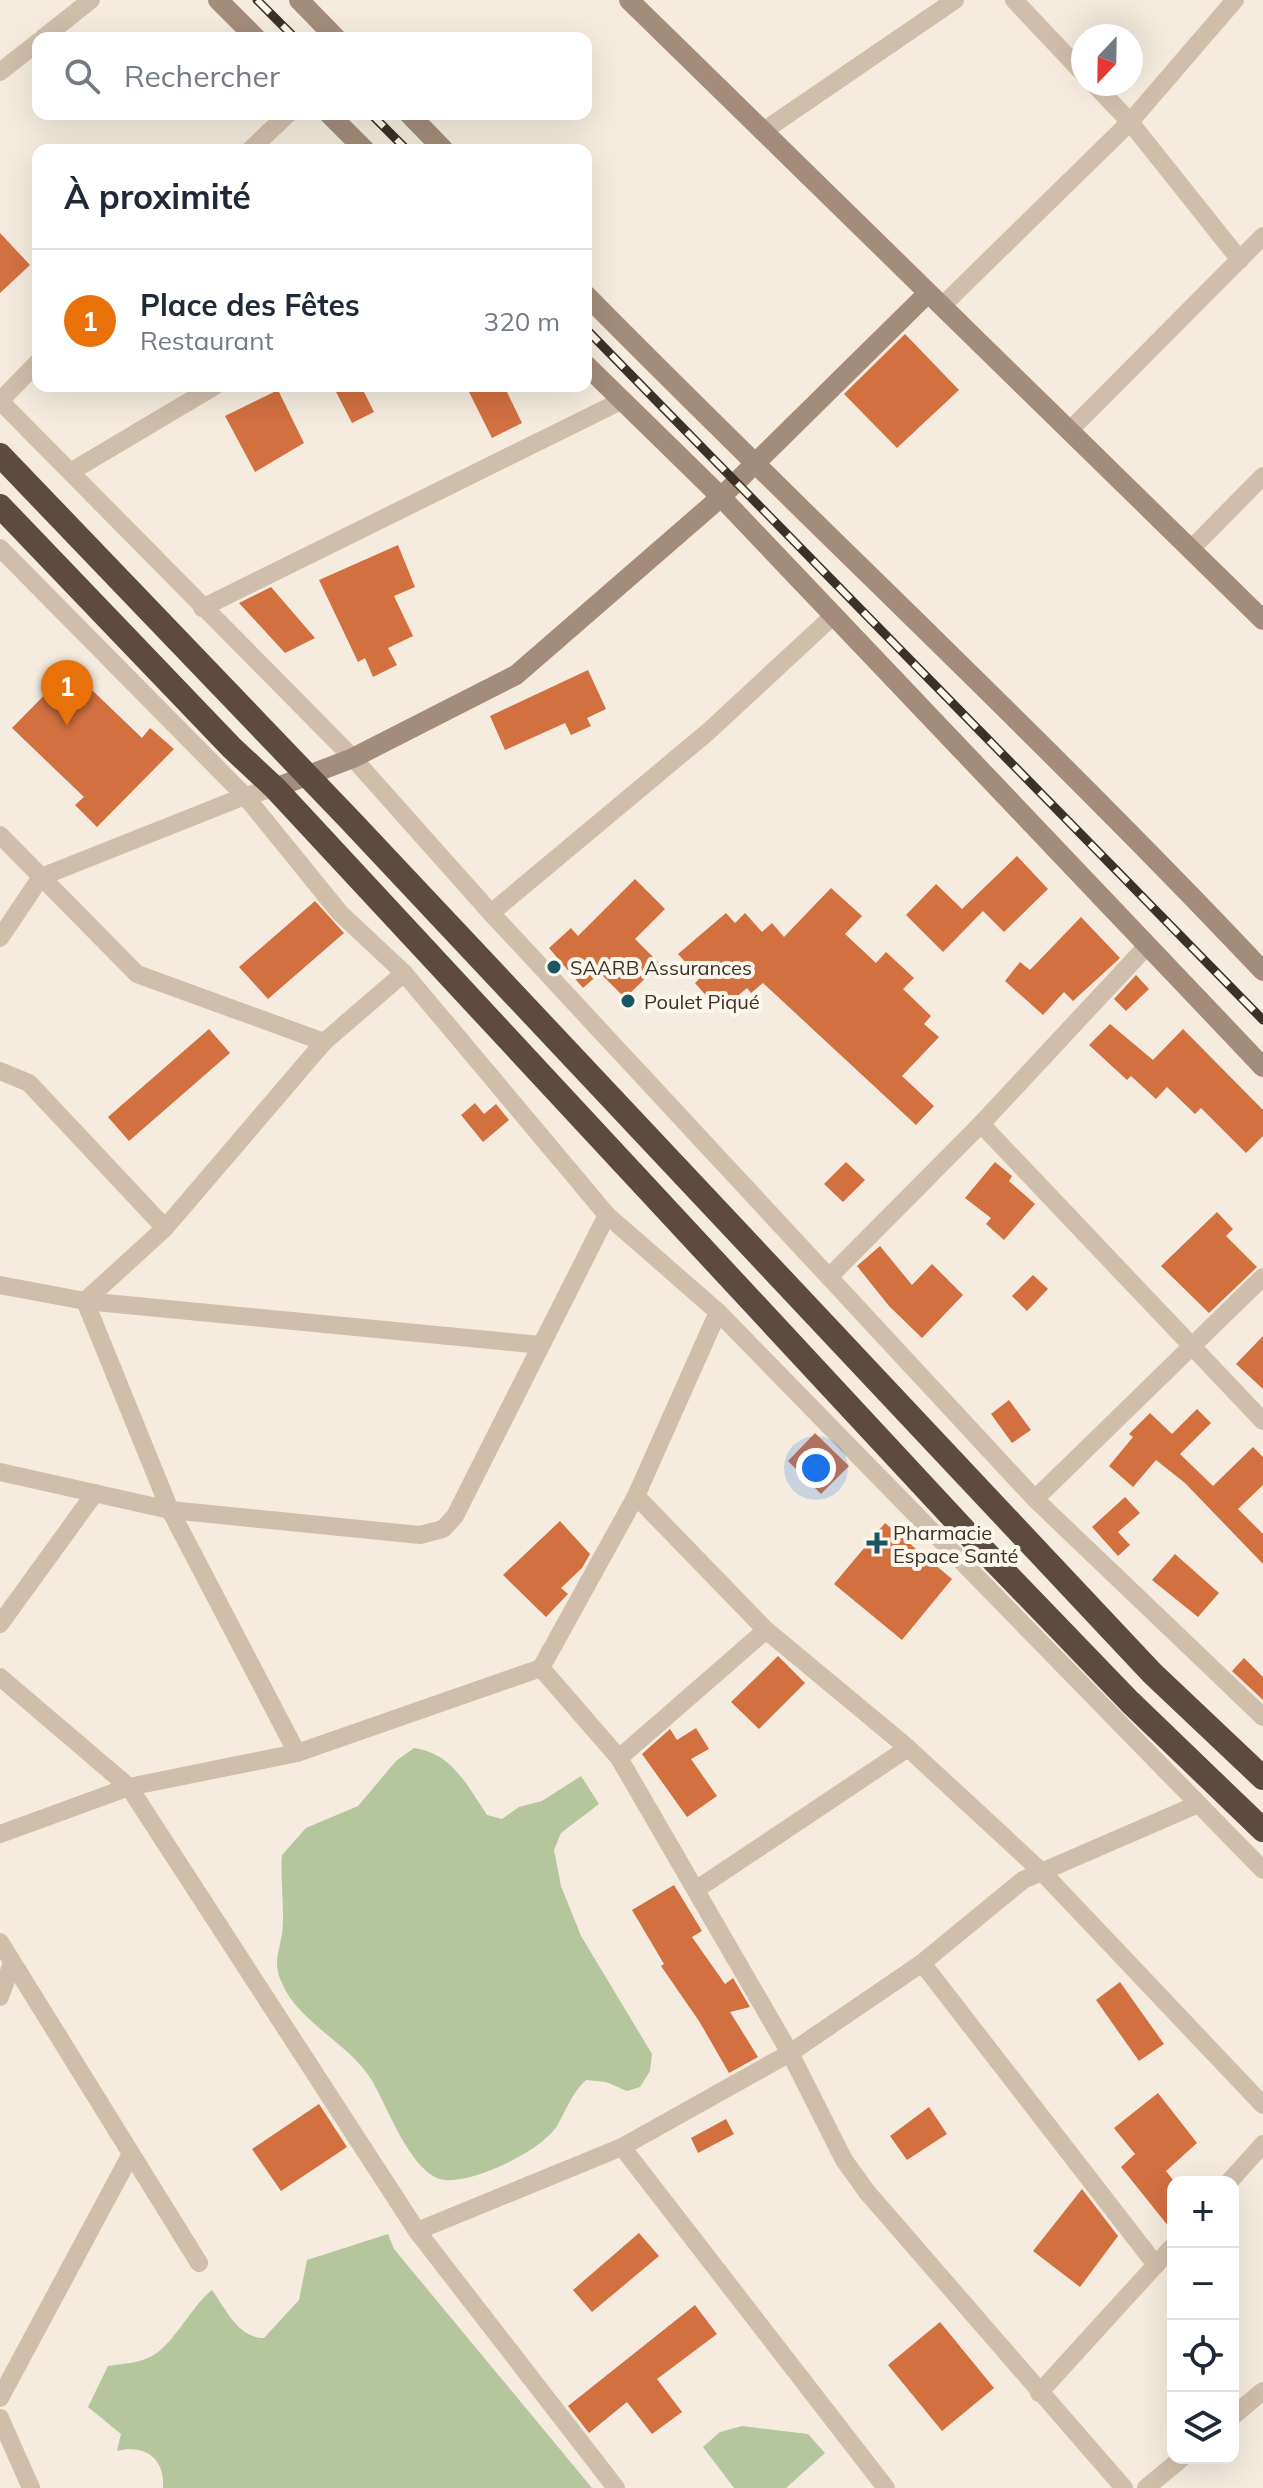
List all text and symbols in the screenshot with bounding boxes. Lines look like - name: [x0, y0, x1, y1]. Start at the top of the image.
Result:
- north arrow: [1071, 24, 1143, 96]
- search box: [32, 32, 592, 120]
- icon: search: [60, 54, 104, 98]
- text: Rechercher: [124, 57, 280, 95]
- text: À proximité: [64, 175, 251, 218]
- text: Place des Fêtes: [140, 286, 360, 324]
- text: 1: [82, 305, 98, 338]
- text: 320 m: [484, 305, 560, 338]
- text: Restaurant: [140, 324, 274, 357]
- pin: 1: [41, 660, 93, 726]
- place label: SAARB Assurances: [570, 955, 752, 980]
- marker: SAARB Assurances: [545, 958, 563, 976]
- place label: Poulet Piqué: [644, 989, 760, 1014]
- marker: Poulet Piqué: [619, 992, 637, 1010]
- your location: [796, 1448, 836, 1488]
- place label: Pharmacie Espace Santé: [893, 1520, 1018, 1568]
- marker: Pharmacie Espace Santé: [868, 1534, 886, 1552]
- map controls: [1167, 2176, 1239, 2464]
- button: +: [1167, 2176, 1239, 2248]
- button: −: [1167, 2248, 1239, 2320]
- button: locate: [1167, 2320, 1239, 2392]
- button: layers: [1167, 2392, 1239, 2464]

